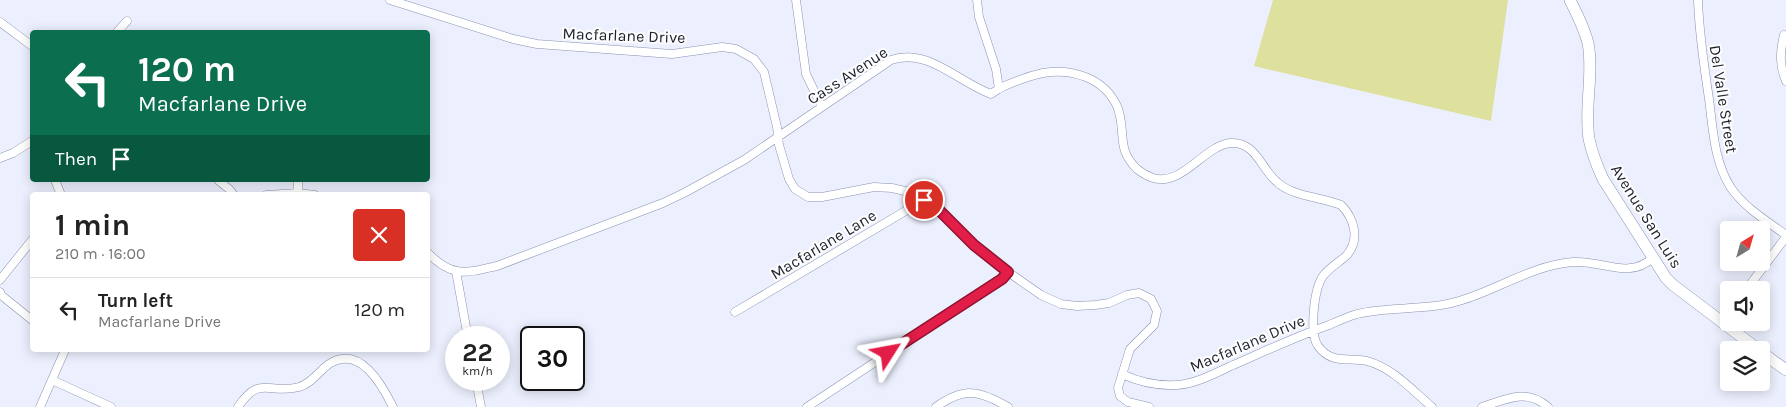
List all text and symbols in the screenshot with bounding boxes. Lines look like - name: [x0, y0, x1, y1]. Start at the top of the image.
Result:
- street label: Macfarlane Drive: [562, 24, 686, 47]
- street label: Cass Avenue: [804, 42, 891, 108]
- street label: Del Valle Street: [1706, 44, 1741, 155]
- text: 120 m: [138, 49, 236, 90]
- icon: left: [55, 50, 120, 115]
- text: Macfarlane Drive: [138, 91, 307, 117]
- icon: arrive: [107, 145, 135, 173]
- text: Then: [55, 148, 97, 170]
- street label: Avenue San Luis: [1607, 161, 1686, 272]
- pin: [903, 179, 945, 221]
- icon: arrive: [910, 186, 938, 214]
- street label: Macfarlane Lane: [767, 205, 880, 283]
- text: 1 min: [55, 207, 130, 243]
- button: close: [353, 209, 405, 261]
- north arrow: [1720, 221, 1770, 271]
- map controls: [1720, 221, 1770, 391]
- text: 210 m · 16:00: [55, 244, 145, 263]
- button: sound: [1720, 281, 1770, 331]
- text: Turn left: [98, 290, 173, 312]
- icon: left: [55, 296, 83, 324]
- text: 120 m: [354, 299, 405, 321]
- street label: Macfarlane Drive: [1187, 311, 1308, 376]
- text: Macfarlane Drive: [98, 312, 221, 331]
- speed limit sign: 30: [520, 326, 585, 391]
- position arrow: [861, 326, 913, 378]
- text: 22: [462, 338, 493, 367]
- button: layers: [1720, 341, 1770, 391]
- text: km/h: [462, 364, 493, 378]

